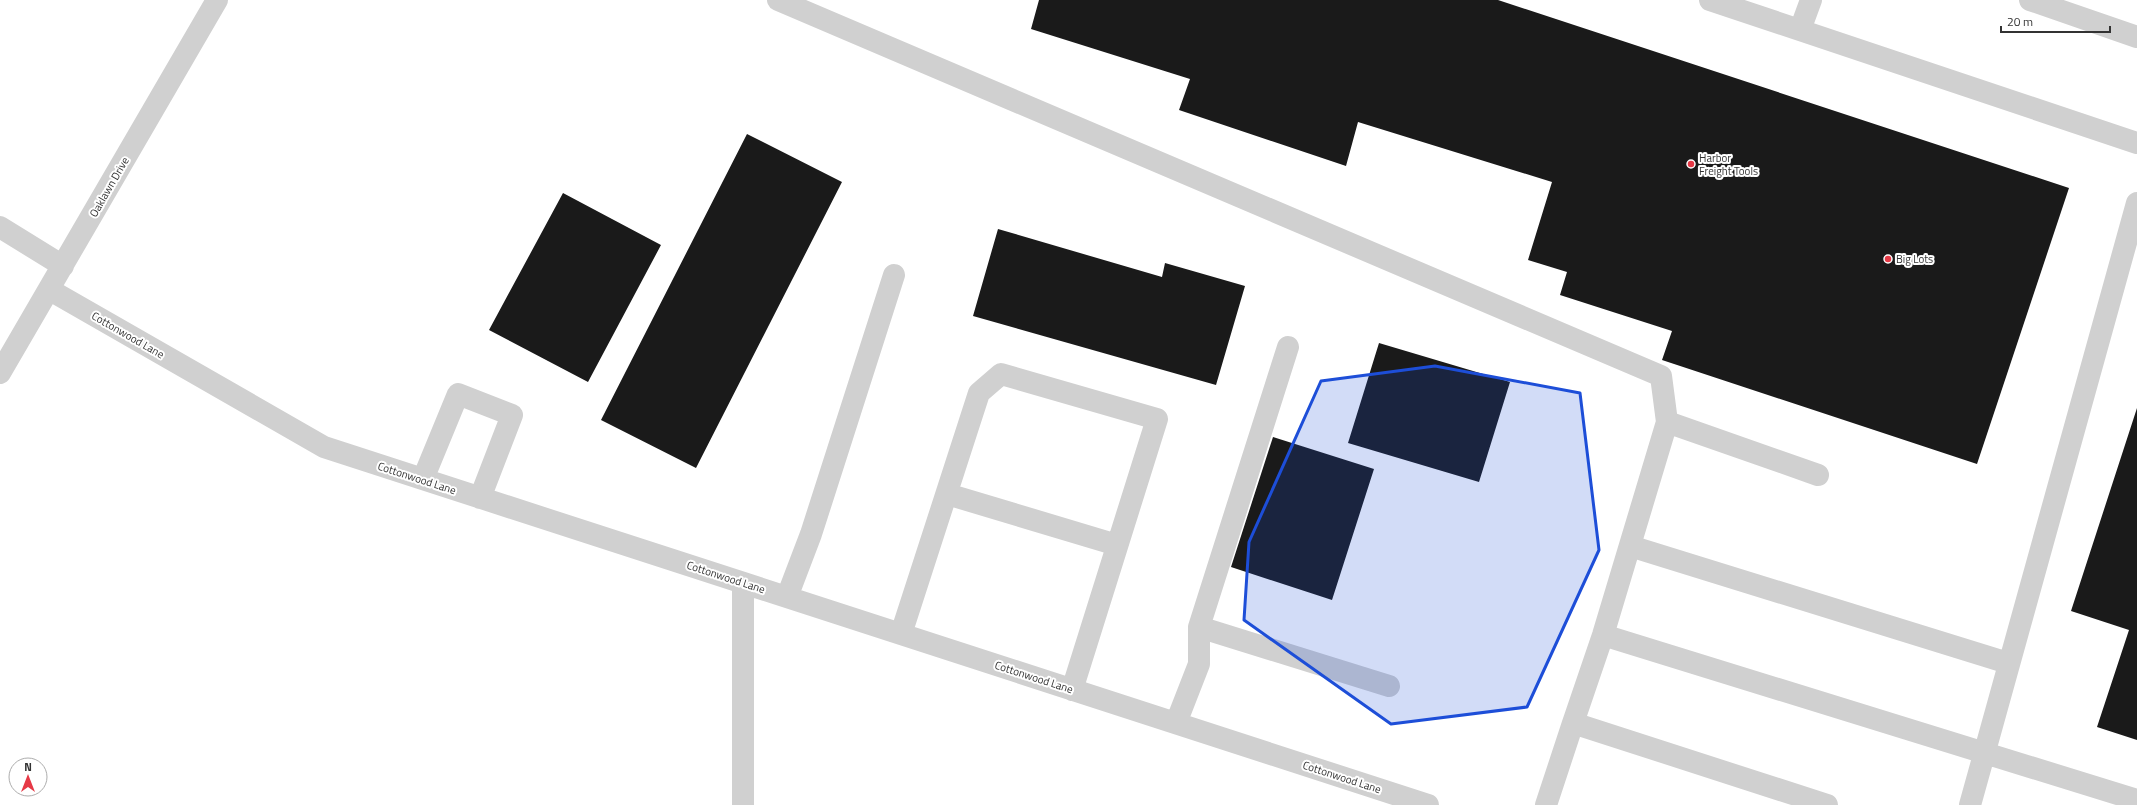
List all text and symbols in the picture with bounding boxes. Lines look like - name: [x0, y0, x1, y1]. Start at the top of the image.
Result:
- scale bar: [2001, 8, 2110, 34]
- text: 20 m: [2007, 12, 2033, 31]
- place label: Harbor Freight Tools: [1699, 150, 1758, 179]
- street label: Oaklawn Drive: [85, 154, 133, 220]
- marker: Harbor Freight Tools: [1686, 159, 1696, 169]
- place label: Big Lots: [1896, 251, 1933, 267]
- marker: Big Lots: [1883, 254, 1893, 264]
- street label: Cottonwood Lane: [89, 308, 168, 363]
- street label: Cottonwood Lane: [376, 458, 459, 498]
- street label: Cottonwood Lane: [685, 557, 768, 597]
- street label: Cottonwood Lane: [993, 657, 1076, 697]
- north arrow: [8, 757, 48, 797]
- street label: Cottonwood Lane: [1301, 757, 1384, 797]
- text: N: [24, 759, 32, 775]

